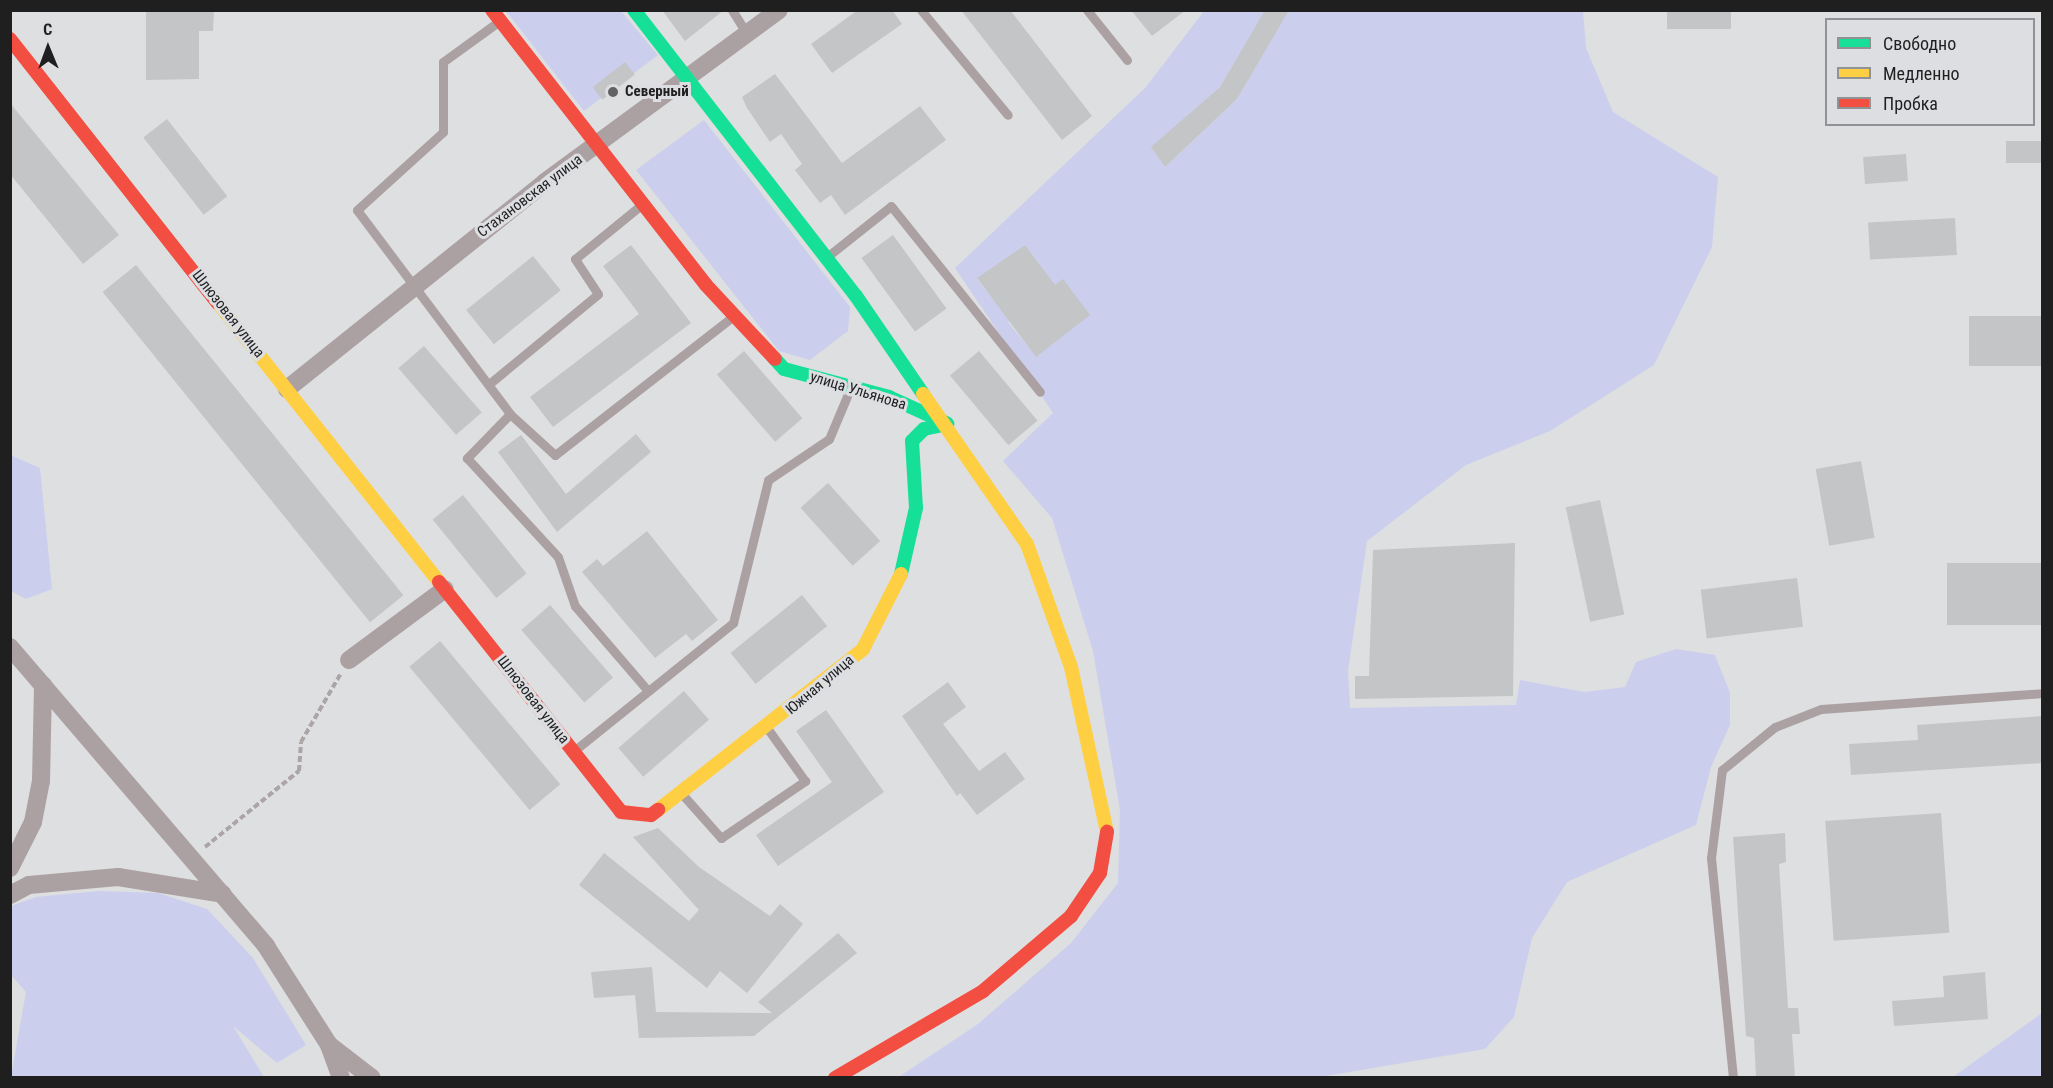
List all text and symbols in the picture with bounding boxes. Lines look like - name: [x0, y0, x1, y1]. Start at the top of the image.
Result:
- north arrow: [18, 18, 78, 78]
- legend: [1825, 18, 2035, 126]
- text: С: [43, 20, 52, 39]
- text: Свободно: [1883, 33, 1956, 54]
- text: Медленно: [1883, 63, 1960, 84]
- place label: Северный: [625, 83, 689, 101]
- marker: Северный: [606, 85, 620, 99]
- text: Пробка: [1883, 93, 1938, 114]
- street label: Стахановская улица: [474, 151, 586, 241]
- street label: Шлюзовая улица: [188, 266, 268, 362]
- street label: улица Ульянова: [808, 368, 908, 414]
- street label: Южная улица: [782, 651, 858, 719]
- street label: Шлюзовая улица: [493, 652, 573, 748]

